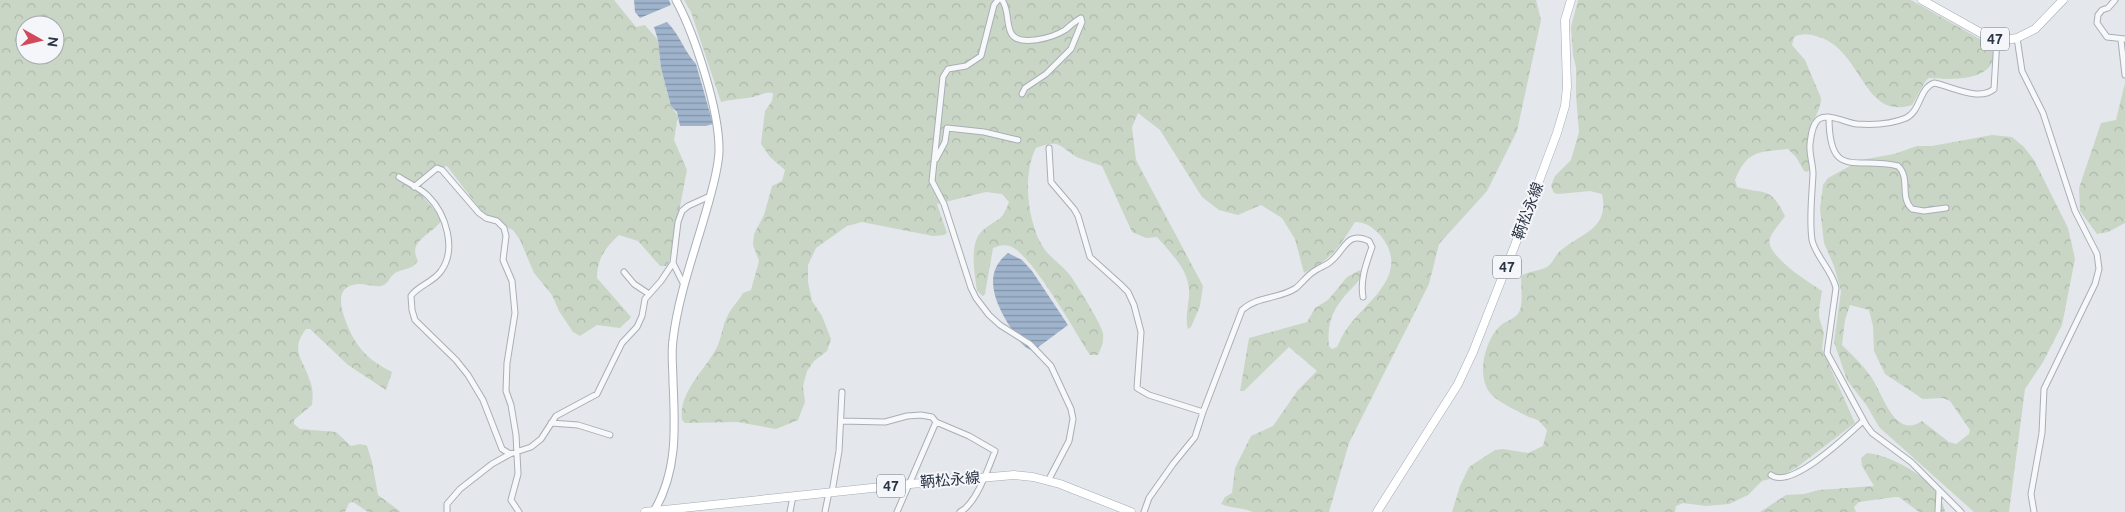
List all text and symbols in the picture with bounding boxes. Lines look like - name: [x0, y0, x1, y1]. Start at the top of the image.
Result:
- north arrow: [15, 15, 65, 65]
- road number: 47: [1981, 28, 2009, 50]
- text: N: [44, 36, 62, 48]
- street label: 鞆松永線: [1509, 180, 1546, 242]
- road number: 47: [1493, 256, 1521, 278]
- street label: 鞆松永線: [919, 468, 981, 491]
- road number: 47: [877, 474, 905, 498]

